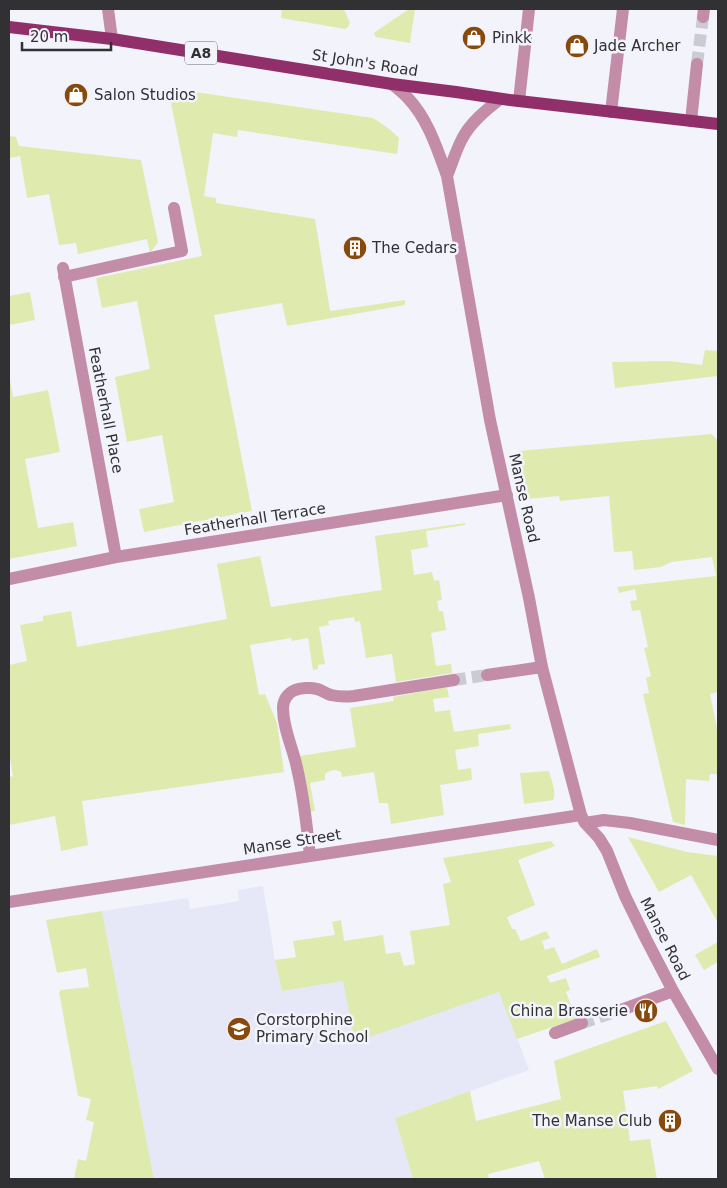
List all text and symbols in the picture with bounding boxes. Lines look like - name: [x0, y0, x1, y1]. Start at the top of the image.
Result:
- scale bar: [22, 20, 111, 52]
- shop icon: Pinkk: [461, 25, 487, 51]
- text: 20 m: [30, 28, 68, 46]
- place label: Pinkk: [492, 29, 532, 47]
- shop icon: Jade Archer: [564, 33, 590, 59]
- place label: Jade Archer: [593, 37, 681, 55]
- road number: A8: [185, 42, 217, 64]
- street label: St John's Road: [311, 46, 419, 80]
- shop icon: Salon Studios: [63, 82, 89, 108]
- place label: Salon Studios: [94, 86, 196, 104]
- building icon: The Cedars: [342, 235, 368, 261]
- place label: The Cedars: [371, 239, 457, 257]
- street label: Featherhall Place: [85, 345, 127, 475]
- street label: Manse Road: [505, 452, 543, 544]
- street label: Featherhall Terrace: [183, 499, 327, 539]
- street label: Manse Street: [242, 825, 342, 859]
- street label: Manse Road: [636, 894, 694, 984]
- restaurant icon: China Brasserie: [633, 998, 659, 1024]
- place label: China Brasserie: [510, 1002, 628, 1020]
- place label: Corstorphine Primary School: [256, 1011, 369, 1046]
- school or university icon: Corstorphine Primary School: [226, 1016, 252, 1042]
- building icon: The Manse Club: [657, 1108, 683, 1134]
- place label: The Manse Club: [531, 1112, 652, 1130]

